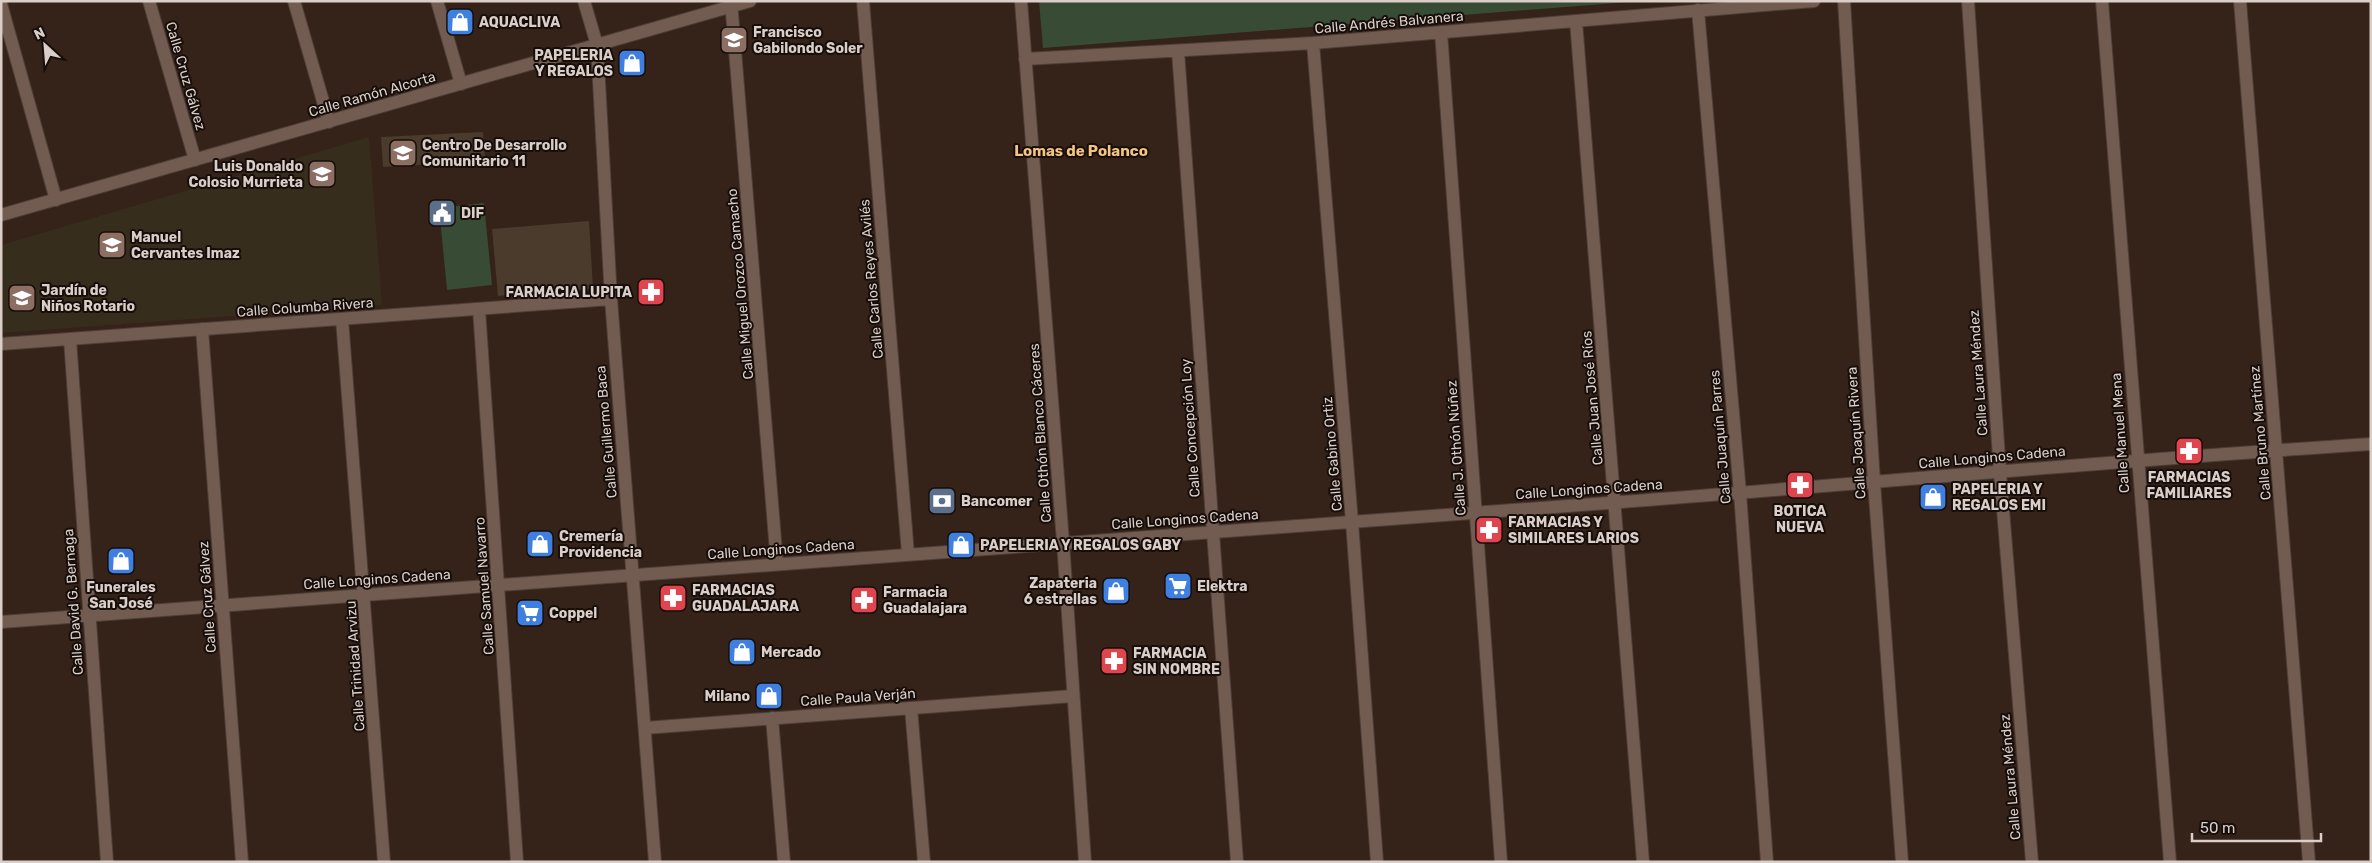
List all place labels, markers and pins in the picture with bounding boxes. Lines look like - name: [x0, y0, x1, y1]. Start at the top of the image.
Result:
- shop icon: AQUACLIVA: [445, 7, 475, 37]
- place label: AQUACLIVA: [479, 14, 560, 31]
- place label: Francisco Gabilondo Soler: [753, 24, 863, 57]
- school or university icon: Francisco Gabilondo Soler: [719, 25, 749, 55]
- place label: PAPELERIA Y REGALOS: [534, 47, 613, 80]
- shop icon: PAPELERIA Y REGALOS: [617, 48, 647, 78]
- place label: Centro De Desarrollo Comunitario 11: [422, 137, 567, 170]
- school or university icon: Centro De Desarrollo Comunitario 11: [388, 138, 418, 168]
- place label: Luis Donaldo Colosio Murrieta: [188, 158, 303, 191]
- school or university icon: Luis Donaldo Colosio Murrieta: [307, 159, 337, 189]
- public building icon: DIF: [427, 198, 457, 228]
- place label: DIF: [461, 205, 485, 222]
- place label: Manuel Cervantes Imaz: [131, 229, 240, 262]
- school or university icon: Manuel Cervantes Imaz: [97, 230, 127, 260]
- pharmacy icon: FARMACIA LUPITA: [636, 277, 666, 307]
- place label: Jardín de Niños Rotario: [41, 282, 135, 315]
- school or university icon: Jardín de Niños Rotario: [7, 283, 37, 313]
- place label: FARMACIA LUPITA: [506, 284, 632, 301]
- pharmacy icon: FARMACIAS FAMILIARES: [2174, 436, 2204, 466]
- place label: FARMACIAS FAMILIARES: [2146, 469, 2232, 502]
- pharmacy icon: BOTICA NUEVA: [1785, 470, 1815, 500]
- place label: PAPELERIA Y REGALOS EMI: [1952, 481, 2046, 514]
- shop icon: PAPELERIA Y REGALOS EMI: [1918, 482, 1948, 512]
- bank icon: Bancomer: [927, 486, 957, 516]
- place label: Bancomer: [961, 493, 1033, 510]
- place label: BOTICA NUEVA: [1774, 503, 1826, 536]
- place label: FARMACIAS Y SIMILARES LARIOS: [1508, 514, 1639, 547]
- pharmacy icon: FARMACIAS Y SIMILARES LARIOS: [1474, 515, 1504, 545]
- place label: Cremería Providencia: [559, 528, 642, 561]
- shop icon: Cremería Providencia: [525, 529, 555, 559]
- shop icon: PAPELERIA Y REGALOS GABY: [946, 530, 976, 560]
- place label: PAPELERIA Y REGALOS GABY: [980, 537, 1181, 554]
- shop icon: Funerales San José: [106, 546, 136, 576]
- supermarket icon: Elektra: [1163, 571, 1193, 601]
- place label: Zapateria 6 estrellas: [1024, 575, 1097, 608]
- shop icon: Zapateria 6 estrellas: [1101, 576, 1131, 606]
- place label: Elektra: [1197, 578, 1248, 595]
- place label: Funerales San José: [86, 579, 156, 612]
- place label: FARMACIAS GUADALAJARA: [692, 582, 799, 615]
- pharmacy icon: FARMACIAS GUADALAJARA: [658, 583, 688, 613]
- place label: Farmacia Guadalajara: [883, 584, 967, 617]
- pharmacy icon: Farmacia Guadalajara: [849, 585, 879, 615]
- supermarket icon: Coppel: [515, 598, 545, 628]
- place label: Coppel: [549, 605, 597, 622]
- shop icon: Mercado: [727, 637, 757, 667]
- place label: Mercado: [761, 644, 821, 661]
- place label: FARMACIA SIN NOMBRE: [1133, 645, 1220, 678]
- pharmacy icon: FARMACIA SIN NOMBRE: [1099, 646, 1129, 676]
- shop icon: Milano: [754, 681, 784, 711]
- place label: Milano: [705, 688, 750, 705]

